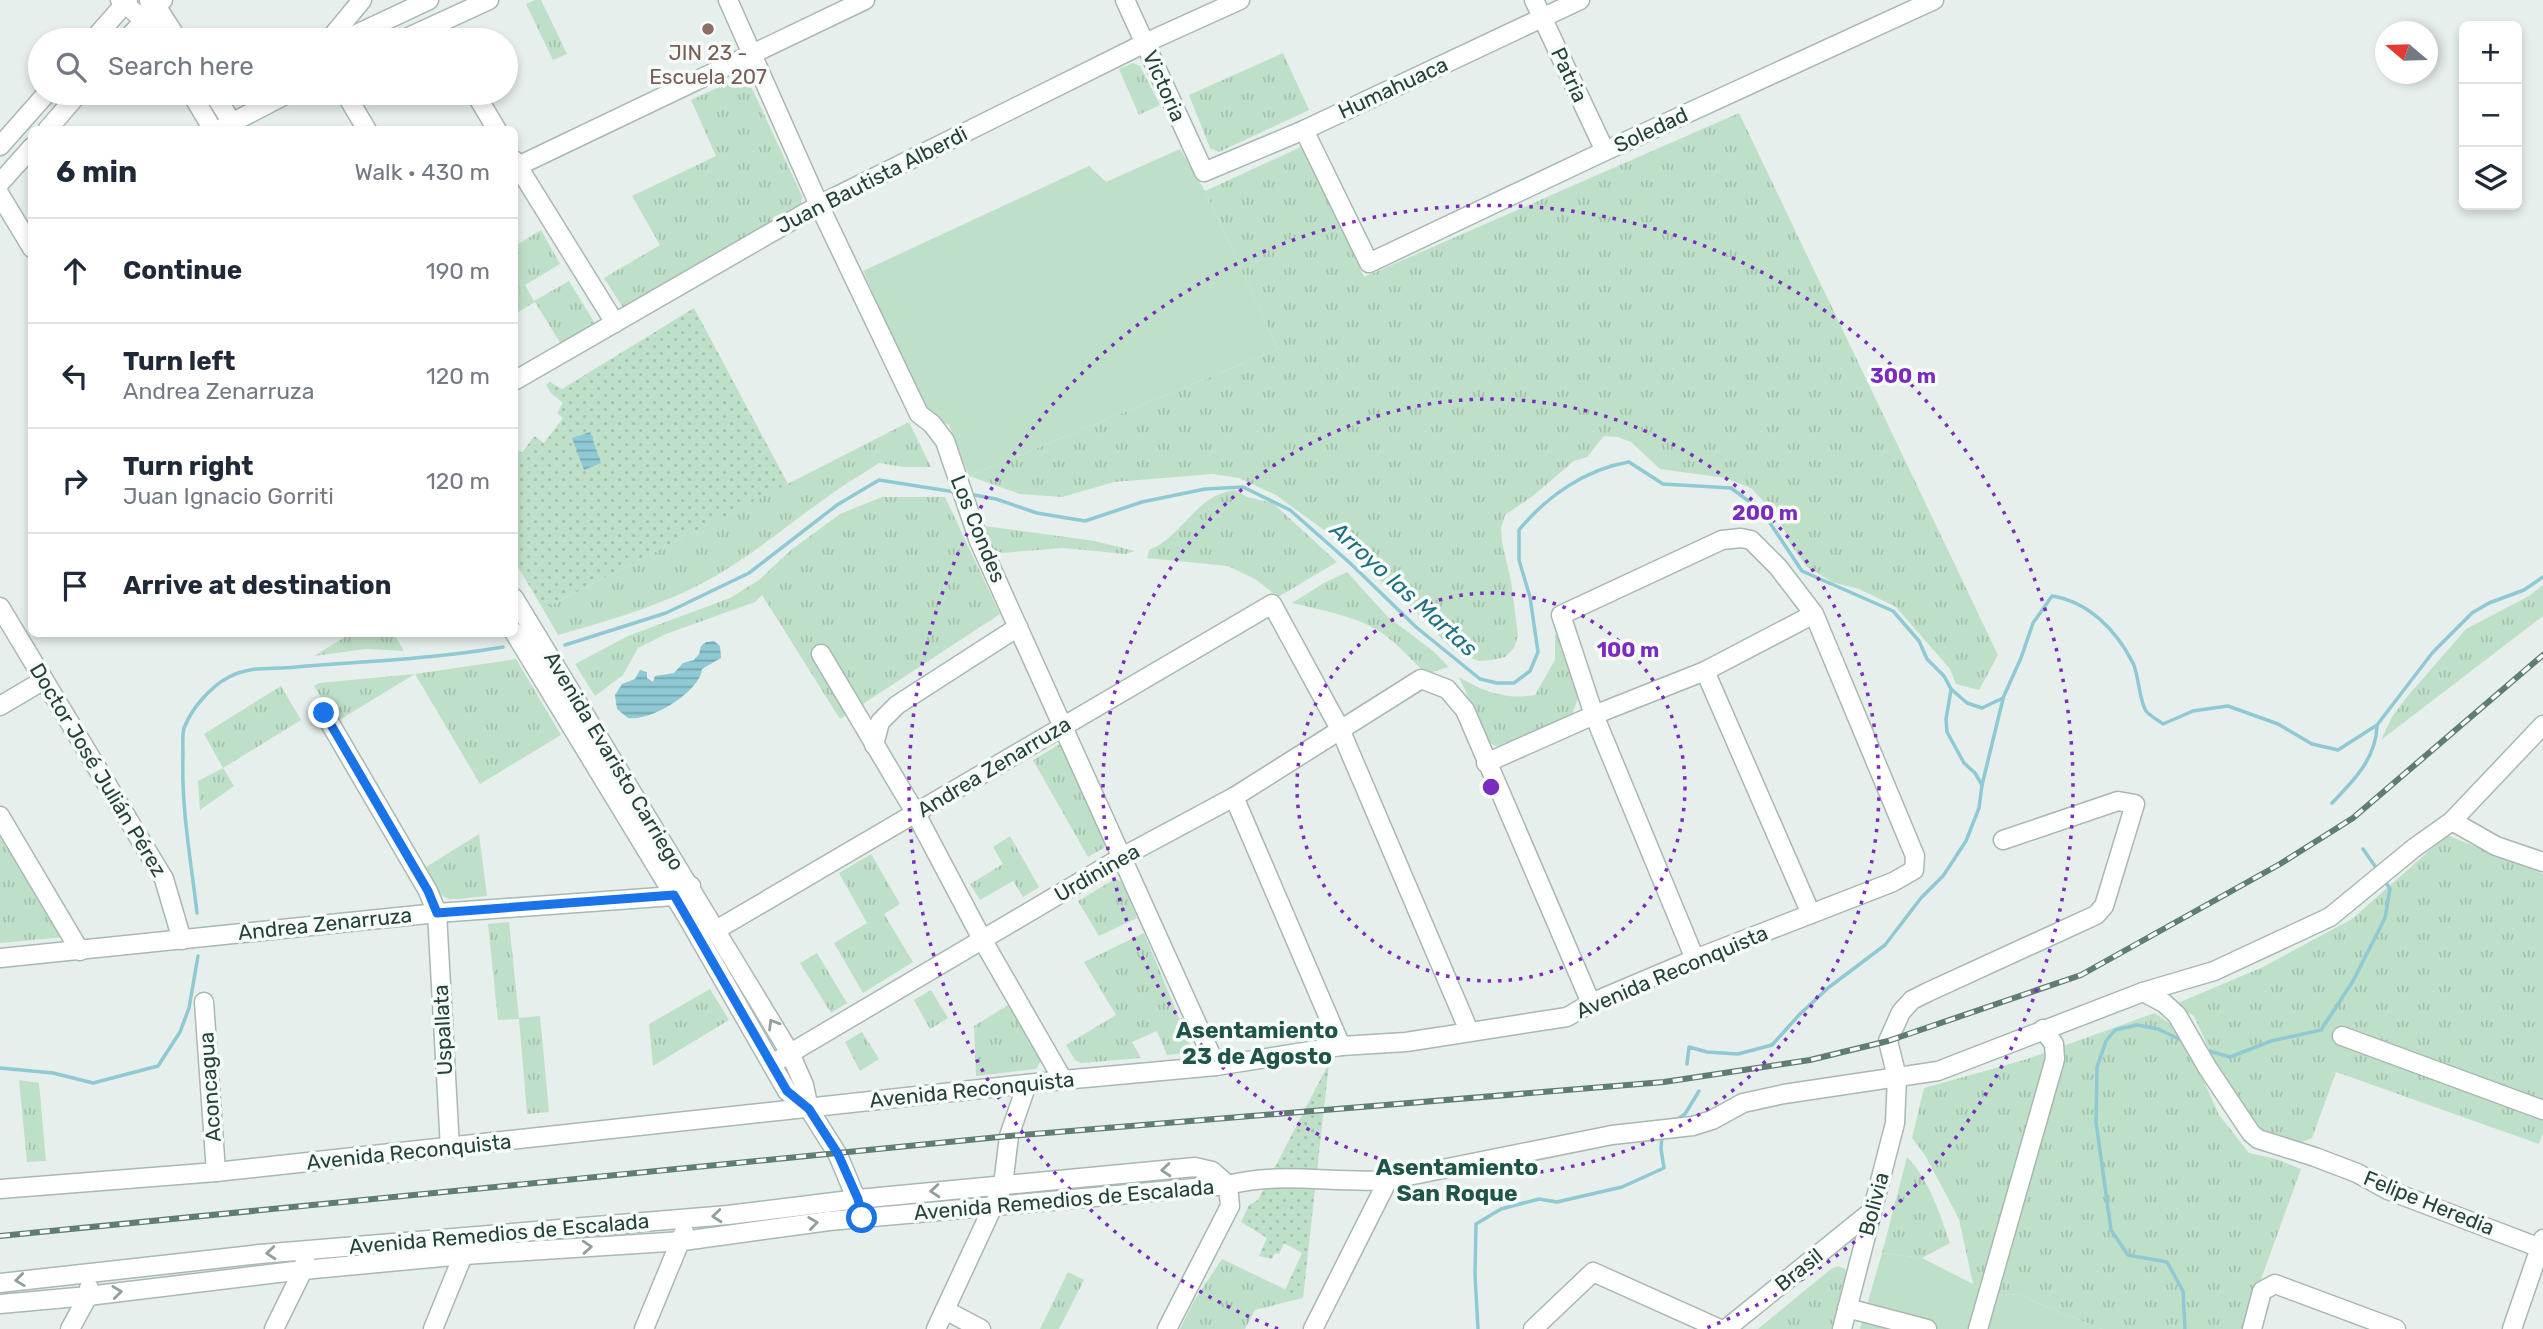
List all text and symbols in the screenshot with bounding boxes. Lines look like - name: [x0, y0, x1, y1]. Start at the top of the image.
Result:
- marker: JIN 23 - Escuela 207: [700, 21, 716, 37]
- north arrow: [2375, 21, 2438, 84]
- map controls: [2459, 21, 2522, 210]
- button: +: [2459, 21, 2522, 84]
- search box: [28, 28, 518, 105]
- place label: JIN 23 - Escuela 207: [649, 40, 767, 89]
- street label: Patria: [1546, 43, 1593, 106]
- street label: Victoria: [1138, 46, 1191, 125]
- icon: search: [52, 48, 90, 86]
- text: Search here: [108, 51, 254, 82]
- street label: Humahuaca: [1334, 51, 1452, 124]
- button: −: [2459, 84, 2522, 147]
- street label: Soledad: [1610, 102, 1692, 157]
- street label: Juan Bautista Alberdi: [772, 121, 971, 239]
- button: layers: [2459, 147, 2522, 210]
- text: 6 min: [56, 154, 137, 190]
- text: Walk · 430 m: [355, 158, 490, 186]
- icon: ahead: [56, 252, 94, 290]
- text: Continue: [123, 255, 242, 286]
- text: 190 m: [426, 257, 490, 285]
- text: Turn left: [123, 346, 235, 377]
- icon: left: [56, 357, 94, 395]
- text: 120 m: [426, 362, 490, 390]
- text: 300 m: [1870, 363, 1936, 388]
- text: Andrea Zenarruza: [123, 377, 314, 405]
- text: Turn right: [123, 451, 253, 482]
- icon: right: [56, 462, 94, 500]
- text: 120 m: [426, 467, 490, 495]
- street label: Los Condes: [946, 472, 1011, 586]
- text: Juan Ignacio Gorriti: [123, 482, 334, 510]
- text: 200 m: [1732, 500, 1798, 525]
- water label: Arroyo las Martas: [1324, 515, 1483, 662]
- icon: arrive: [56, 567, 94, 605]
- text: Arrive at destination: [123, 570, 391, 601]
- text: 100 m: [1597, 637, 1659, 662]
- street label: Avenida Evaristo Carriego: [539, 647, 690, 875]
- street label: Doctor José Julián Pérez: [25, 658, 172, 881]
- route end: [308, 697, 339, 728]
- street label: Andrea Zenarruza: [912, 711, 1075, 822]
- centre of rings: [1479, 775, 1503, 799]
- street label: Urdininea: [1050, 838, 1144, 907]
- street label: Andrea Zenarruza: [237, 902, 413, 945]
- street label: Avenida Reconquista: [1572, 920, 1771, 1023]
- street label: Uspallata: [428, 984, 457, 1076]
- district label: Asentamiento 23 de Agosto: [1176, 1016, 1338, 1070]
- one-way arrow: [768, 1019, 781, 1032]
- street label: Aconcagua: [193, 1031, 226, 1143]
- street label: Avenida Reconquista: [868, 1066, 1076, 1113]
- street label: Avenida Reconquista: [305, 1128, 513, 1175]
- district label: Asentamiento San Roque: [1376, 1153, 1538, 1207]
- one-way arrow: [1160, 1162, 1171, 1177]
- street label: Felipe Heredia: [2360, 1165, 2498, 1240]
- street label: Bolivia: [1853, 1169, 1894, 1238]
- street label: Avenida Remedios de Escalada: [913, 1174, 1215, 1225]
- one-way arrow: [929, 1184, 941, 1199]
- route start: [846, 1202, 877, 1233]
- street label: Avenida Remedios de Escalada: [348, 1208, 650, 1259]
- one-way arrow: [711, 1208, 722, 1223]
- one-way arrow: [807, 1215, 819, 1230]
- one-way arrow: [582, 1240, 593, 1255]
- street label: Brasil: [1770, 1243, 1828, 1296]
- one-way arrow: [265, 1245, 276, 1260]
- one-way arrow: [14, 1273, 26, 1288]
- one-way arrow: [111, 1285, 122, 1300]

